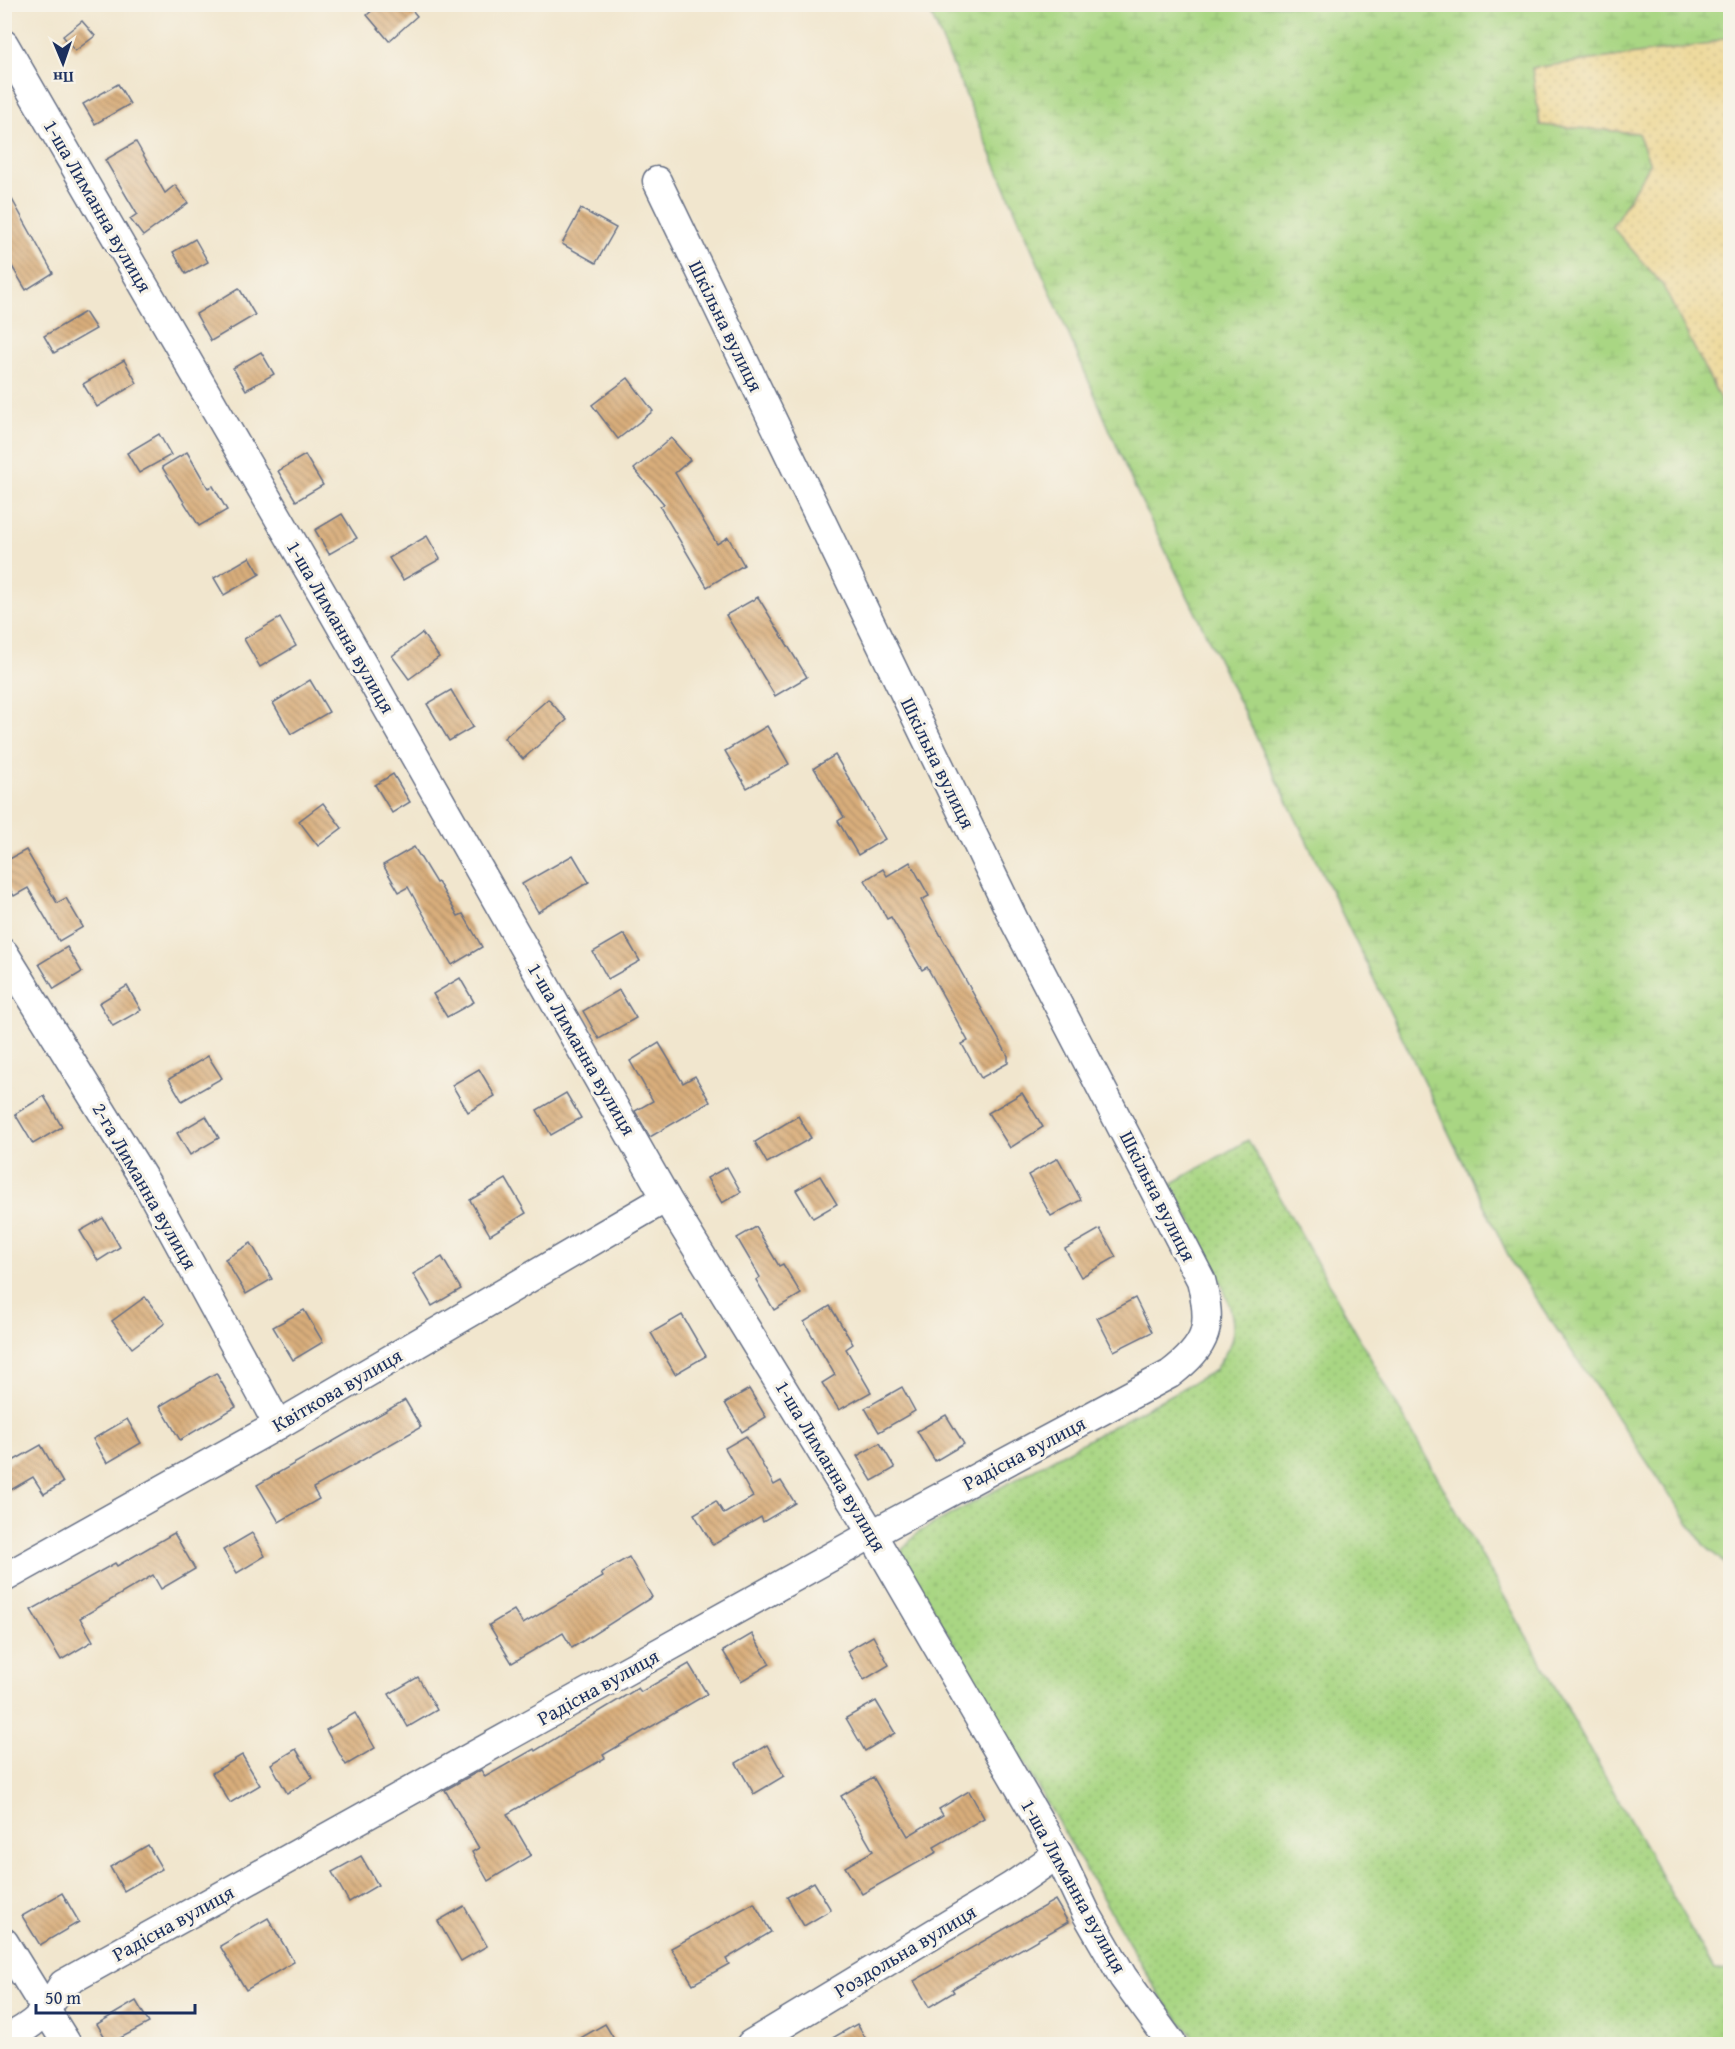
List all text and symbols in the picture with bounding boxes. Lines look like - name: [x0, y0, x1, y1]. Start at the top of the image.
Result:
- north arrow: [33, 33, 93, 93]
- text: Пн: [53, 66, 74, 90]
- street label: 1-ша Лиманна вулиця: [37, 114, 160, 298]
- street label: Шкільна вулиця: [682, 255, 771, 396]
- street label: 1-ша Лиманна вулиця: [280, 535, 403, 719]
- street label: Шкільна вулиця: [894, 692, 983, 833]
- street label: 1-ша Лиманна вулиця: [521, 957, 644, 1141]
- street label: 2-га Лиманна вулиця: [86, 1097, 205, 1275]
- street label: Шкільна вулиця: [1113, 1125, 1204, 1266]
- street label: Квіткова вулиця: [266, 1341, 407, 1439]
- street label: 1-ша Лиманна вулиця: [769, 1375, 894, 1557]
- street label: Радісна вулиця: [957, 1408, 1090, 1497]
- street label: Радісна вулиця: [531, 1641, 664, 1732]
- street label: 1-ша Лиманна вулиця: [1014, 1793, 1134, 1978]
- street label: Радісна вулиця: [106, 1877, 239, 1968]
- street label: Роздольна вулиця: [828, 1897, 981, 2004]
- scale bar: [36, 1977, 195, 2015]
- text: 50 m: [45, 1984, 81, 2011]

